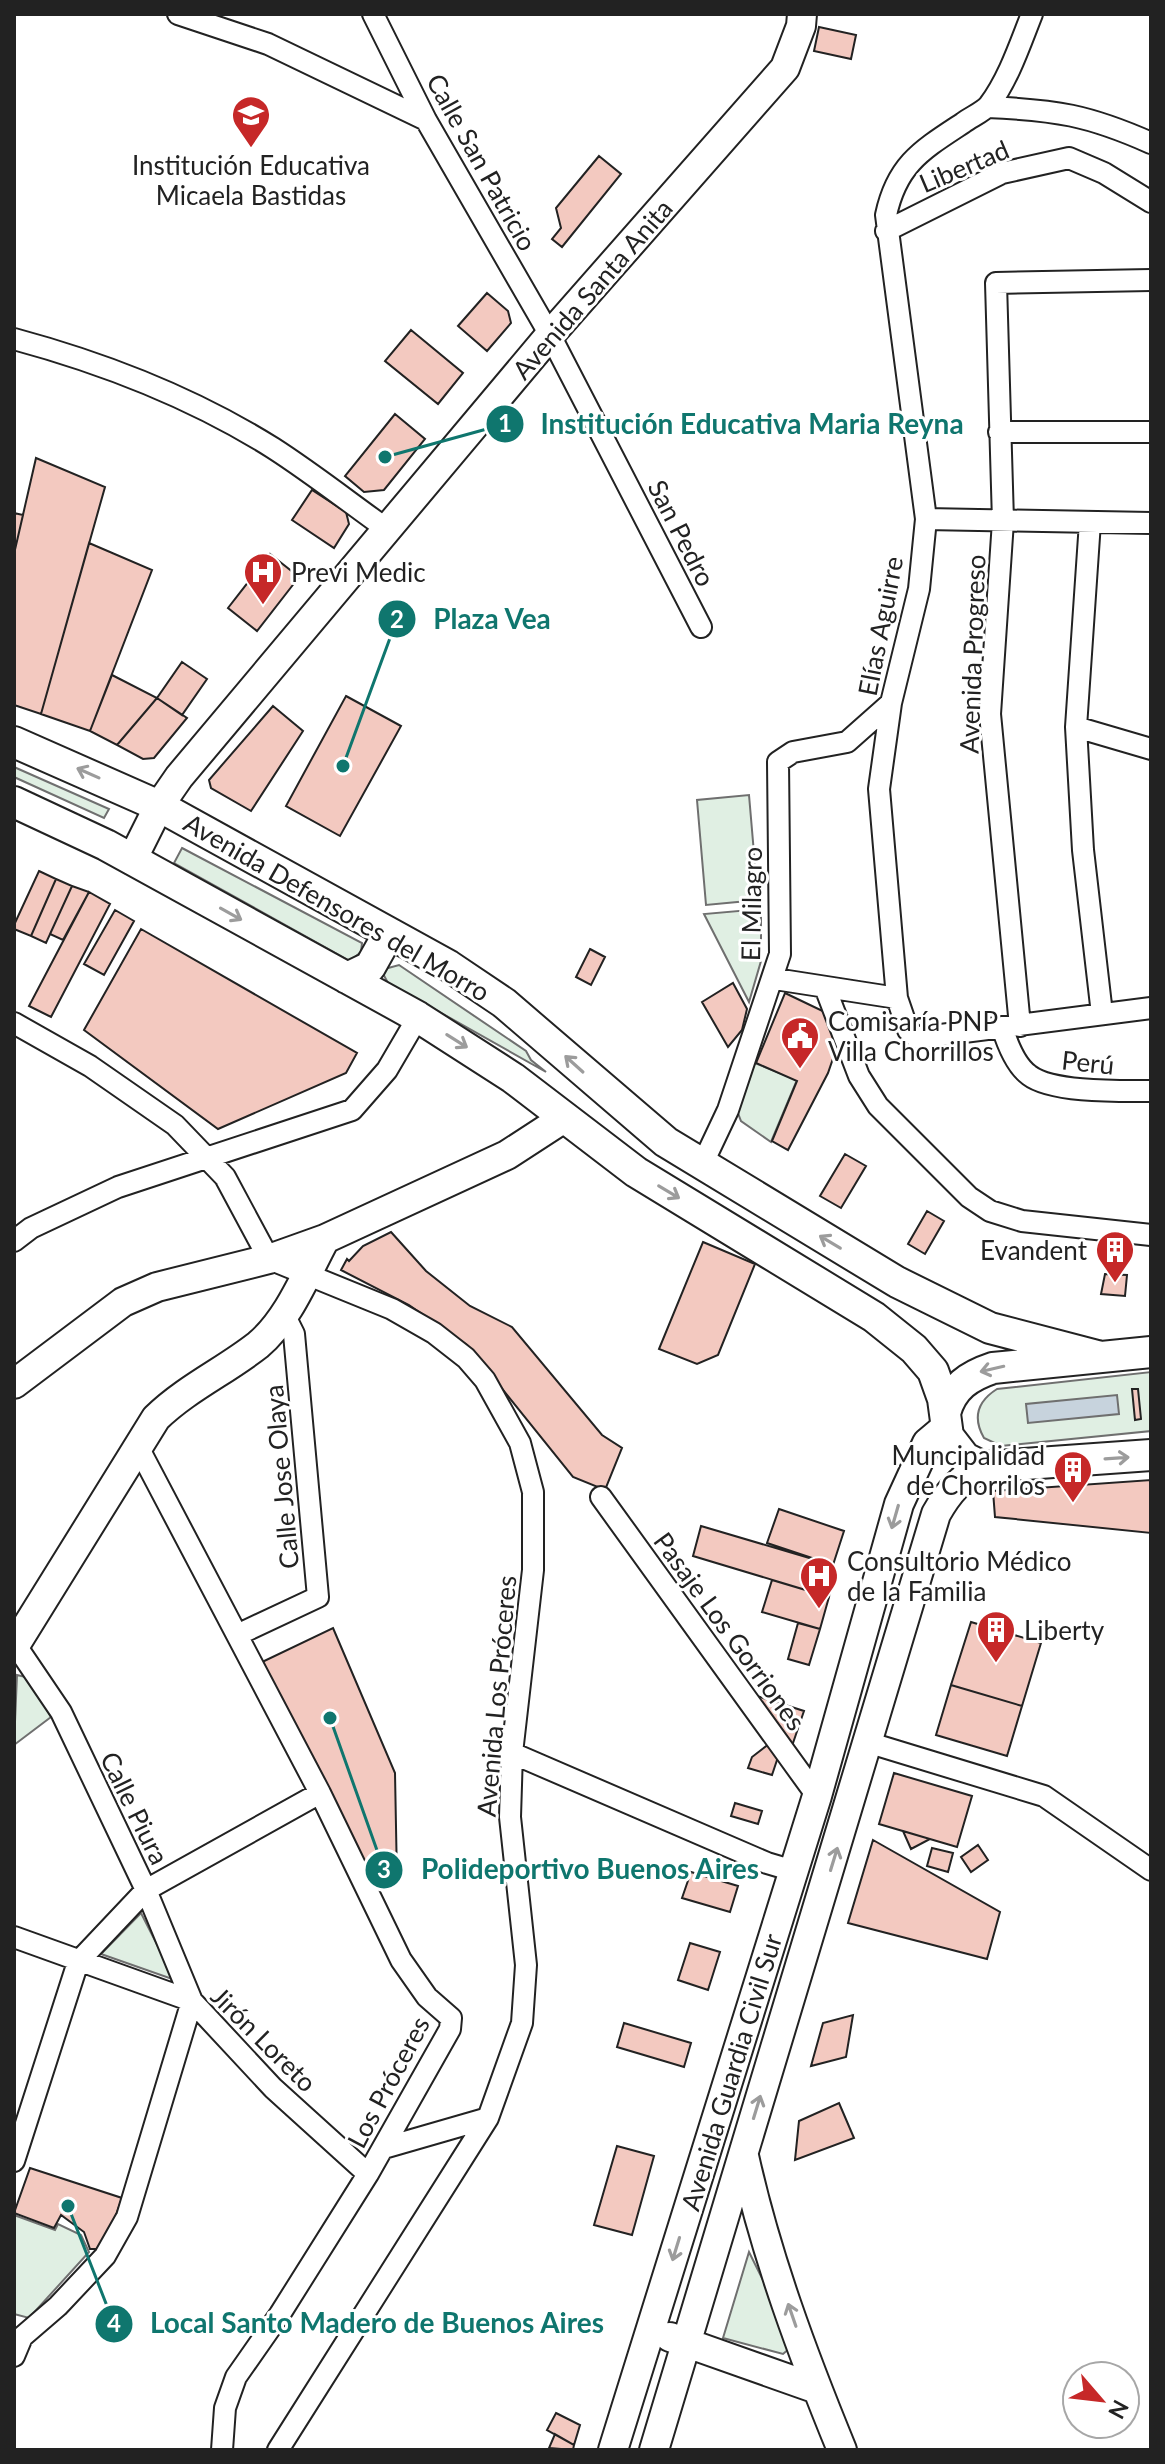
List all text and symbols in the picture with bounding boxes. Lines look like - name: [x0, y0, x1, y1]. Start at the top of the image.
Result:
- street label: Calle San Patricio: [420, 68, 544, 256]
- school or university icon: Institución Educativa Micaela Bastidas: [230, 94, 272, 149]
- street label: Libertad: [914, 133, 1014, 199]
- place label: Institución Educativa Micaela Bastidas: [132, 149, 370, 211]
- street label: Avenida Santa Anita: [505, 192, 679, 386]
- callout: Institución Educativa Maria Reyna: [485, 398, 980, 450]
- text: Institución Educativa Maria Reyna: [540, 406, 964, 440]
- text: 1: [498, 408, 512, 437]
- street label: San Pedro: [642, 475, 722, 591]
- hospital icon: Previ Medic: [242, 551, 284, 606]
- street label: Elías Aguirre: [851, 554, 909, 698]
- street label: Avenida Progreso: [953, 554, 991, 754]
- place label: Previ Medic: [291, 556, 426, 588]
- callout: Plaza Vea: [377, 593, 567, 645]
- text: Plaza Vea: [433, 601, 551, 635]
- text: 2: [390, 604, 404, 633]
- one-way arrow: [76, 764, 101, 779]
- street label: Avenida Defensores del Morro: [178, 806, 496, 1008]
- street label: El Milagro: [734, 847, 768, 961]
- one-way arrow: [218, 907, 242, 922]
- place label: Comisaría PNP Villa Chorrillos: [828, 1005, 998, 1067]
- public building icon: Comisaría PNP Villa Chorrillos: [779, 1015, 821, 1070]
- one-way arrow: [445, 1034, 468, 1050]
- street label: Perú: [1060, 1043, 1116, 1081]
- one-way arrow: [565, 1055, 585, 1073]
- one-way arrow: [657, 1184, 680, 1200]
- building icon: Evandent: [1094, 1229, 1136, 1284]
- one-way arrow: [819, 1234, 842, 1250]
- place label: Evandent: [980, 1234, 1088, 1266]
- one-way arrow: [980, 1363, 1006, 1378]
- street label: Calle Jose Olaya: [257, 1384, 305, 1570]
- place label: Muncipalidad de Chorrilos: [892, 1439, 1045, 1501]
- building icon: Muncipalidad de Chorrilos: [1052, 1449, 1094, 1504]
- one-way arrow: [1103, 1450, 1130, 1465]
- one-way arrow: [887, 1504, 902, 1530]
- street label: Pasaje Los Gorriones: [647, 1526, 813, 1736]
- place label: Consultorio Médico de la Familia: [847, 1545, 1072, 1607]
- hospital icon: Consultorio Médico de la Familia: [798, 1555, 840, 1610]
- street label: Avenida Los Próceres: [470, 1574, 522, 1818]
- building icon: Liberty: [975, 1609, 1017, 1664]
- place label: Liberty: [1024, 1614, 1105, 1646]
- street label: Calle Piura: [94, 1746, 176, 1870]
- callout: Polideportivo Buenos Aires: [364, 1844, 775, 1896]
- one-way arrow: [827, 1846, 842, 1872]
- text: Polideportivo Buenos Aires: [421, 1851, 759, 1885]
- text: 3: [377, 1854, 391, 1883]
- street label: Avenida Guardia Civil Sur: [674, 1929, 789, 2214]
- street label: Jirón Loreto: [205, 1980, 323, 2098]
- street label: Los Próceres: [340, 2011, 436, 2153]
- one-way arrow: [751, 2095, 765, 2120]
- one-way arrow: [667, 2236, 682, 2261]
- callout: Local Santo Madero de Buenos Aires: [94, 2298, 621, 2350]
- one-way arrow: [783, 2303, 798, 2328]
- text: Local Santo Madero de Buenos Aires: [150, 2305, 604, 2339]
- text: 4: [107, 2308, 121, 2337]
- north arrow: [1061, 2360, 1141, 2440]
- text: N: [1103, 2396, 1135, 2423]

